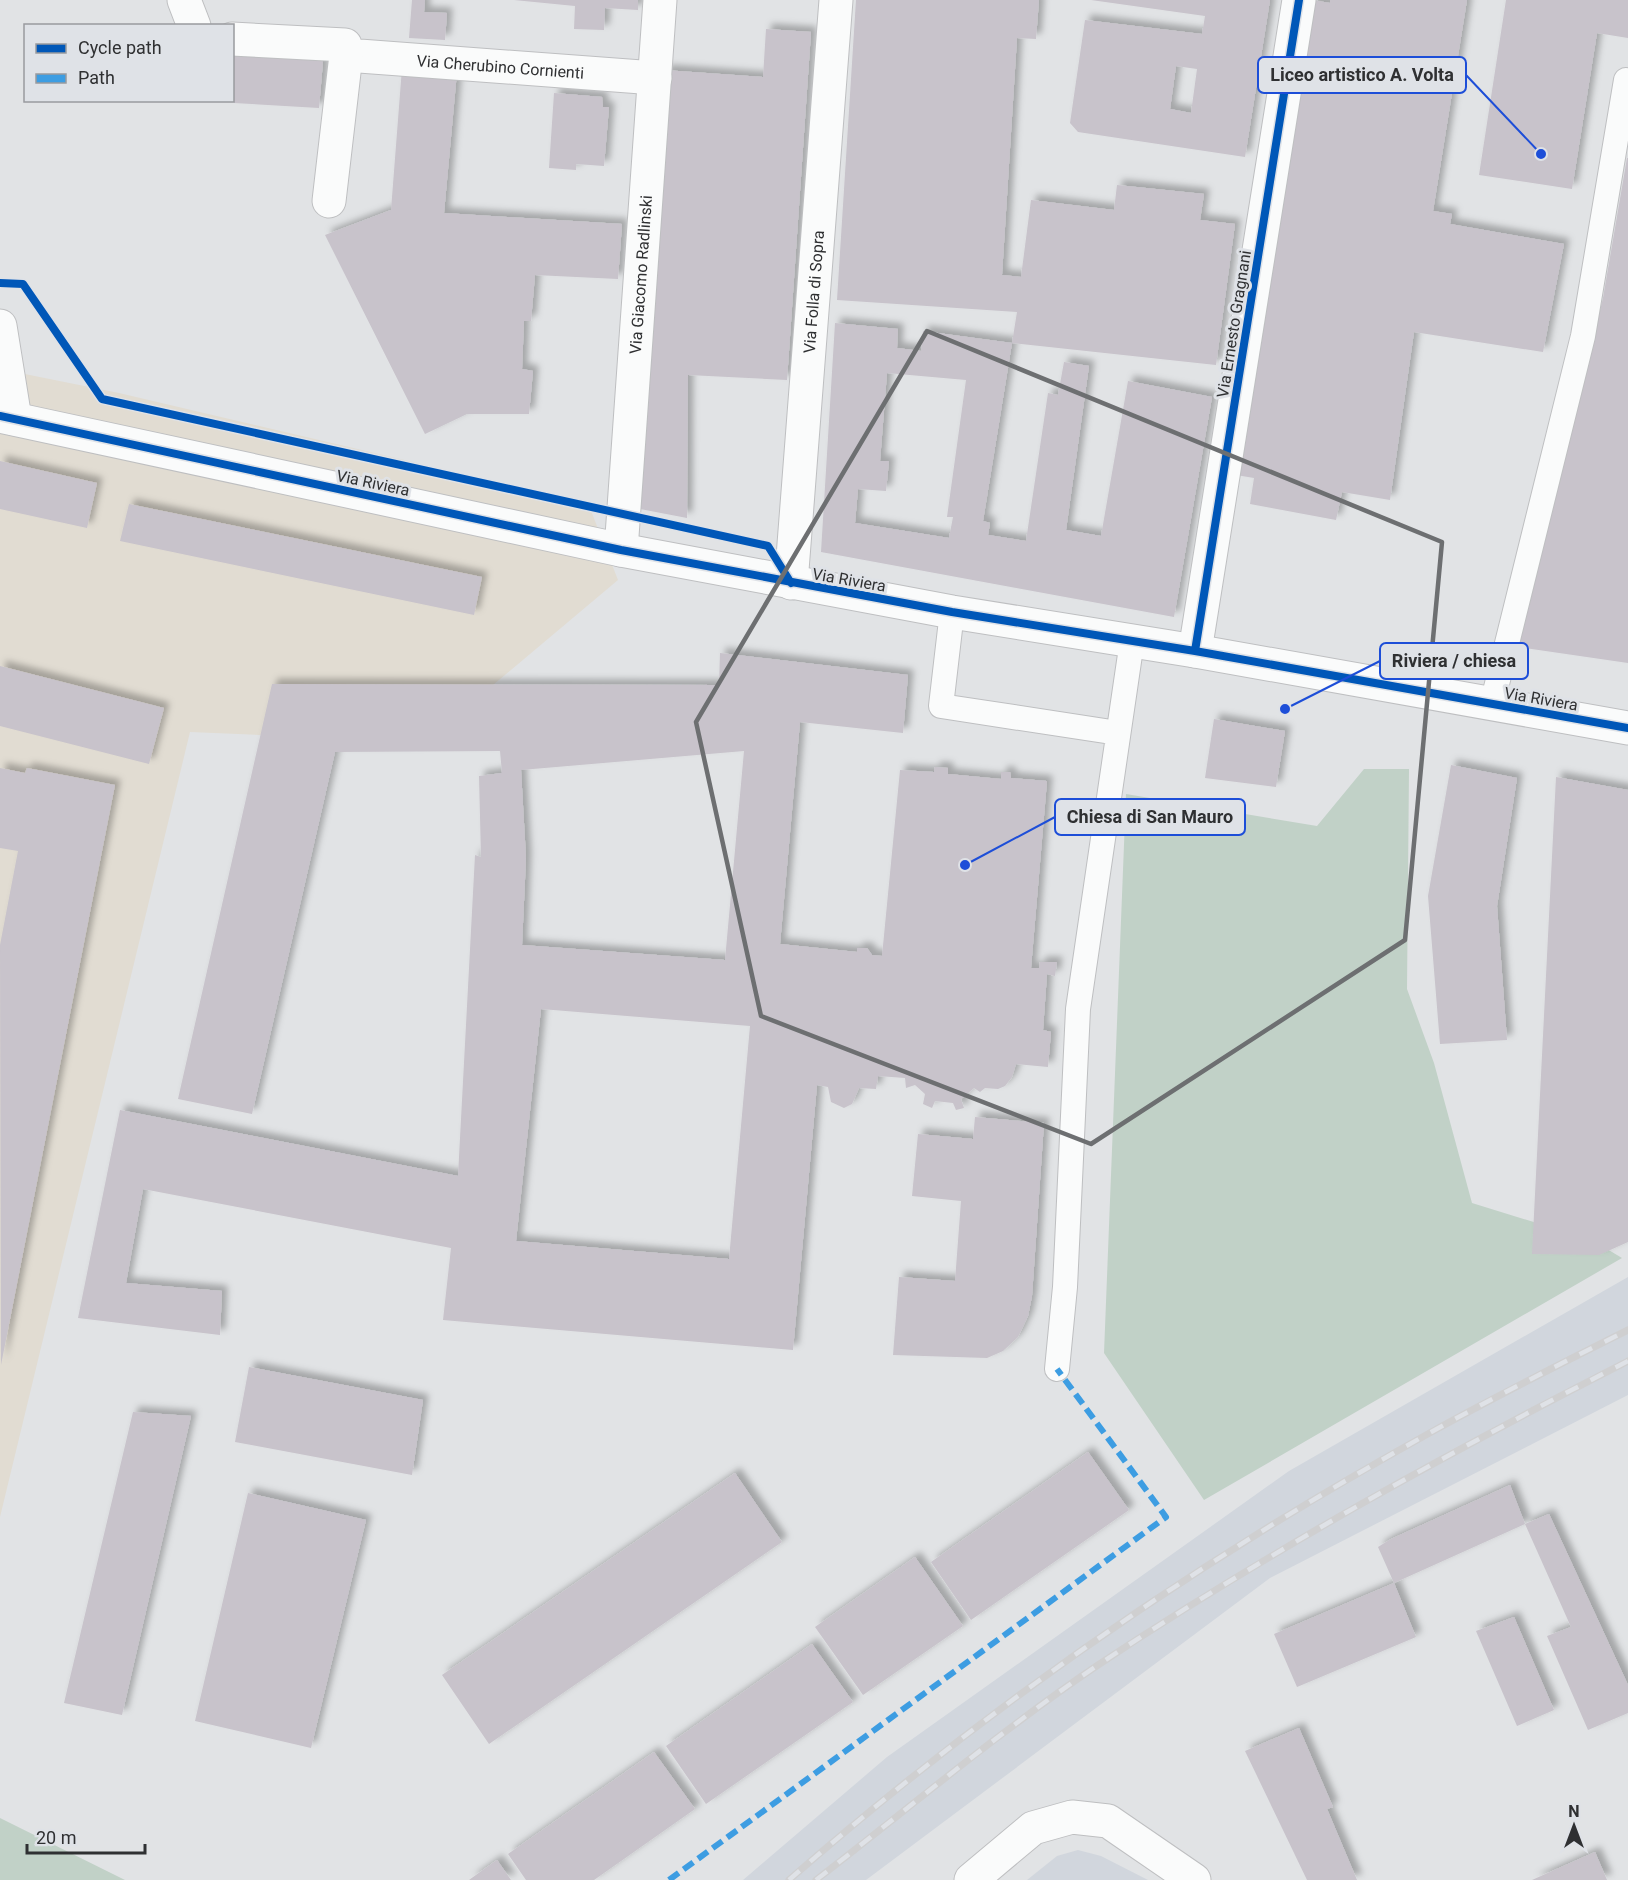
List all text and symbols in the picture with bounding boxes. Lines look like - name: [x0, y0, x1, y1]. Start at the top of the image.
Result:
- legend: [24, 24, 234, 102]
- text: Cycle path: [78, 37, 162, 58]
- street label: Via Cherubino Cornienti: [416, 51, 585, 82]
- callout: Liceo artistico A. Volta: [1258, 57, 1466, 93]
- text: Liceo artistico A. Volta: [1270, 64, 1454, 85]
- text: Path: [78, 67, 115, 88]
- street label: Via Giacomo Radlinski: [625, 195, 656, 355]
- street label: Via Folla di Sopra: [799, 230, 828, 354]
- street label: Via Ernesto Gragnani: [1213, 249, 1255, 399]
- street label: Via Riviera: [335, 466, 411, 500]
- street label: Via Riviera: [811, 564, 887, 596]
- callout: Riviera / chiesa: [1380, 643, 1528, 679]
- text: Riviera / chiesa: [1392, 650, 1517, 671]
- street label: Via Riviera: [1503, 683, 1579, 715]
- callout: Chiesa di San Mauro: [1055, 799, 1245, 835]
- text: Chiesa di San Mauro: [1067, 806, 1233, 827]
- north arrow: [1544, 1796, 1604, 1856]
- text: N: [1568, 1802, 1580, 1821]
- scale bar: [27, 1817, 146, 1855]
- text: 20 m: [36, 1827, 76, 1848]

